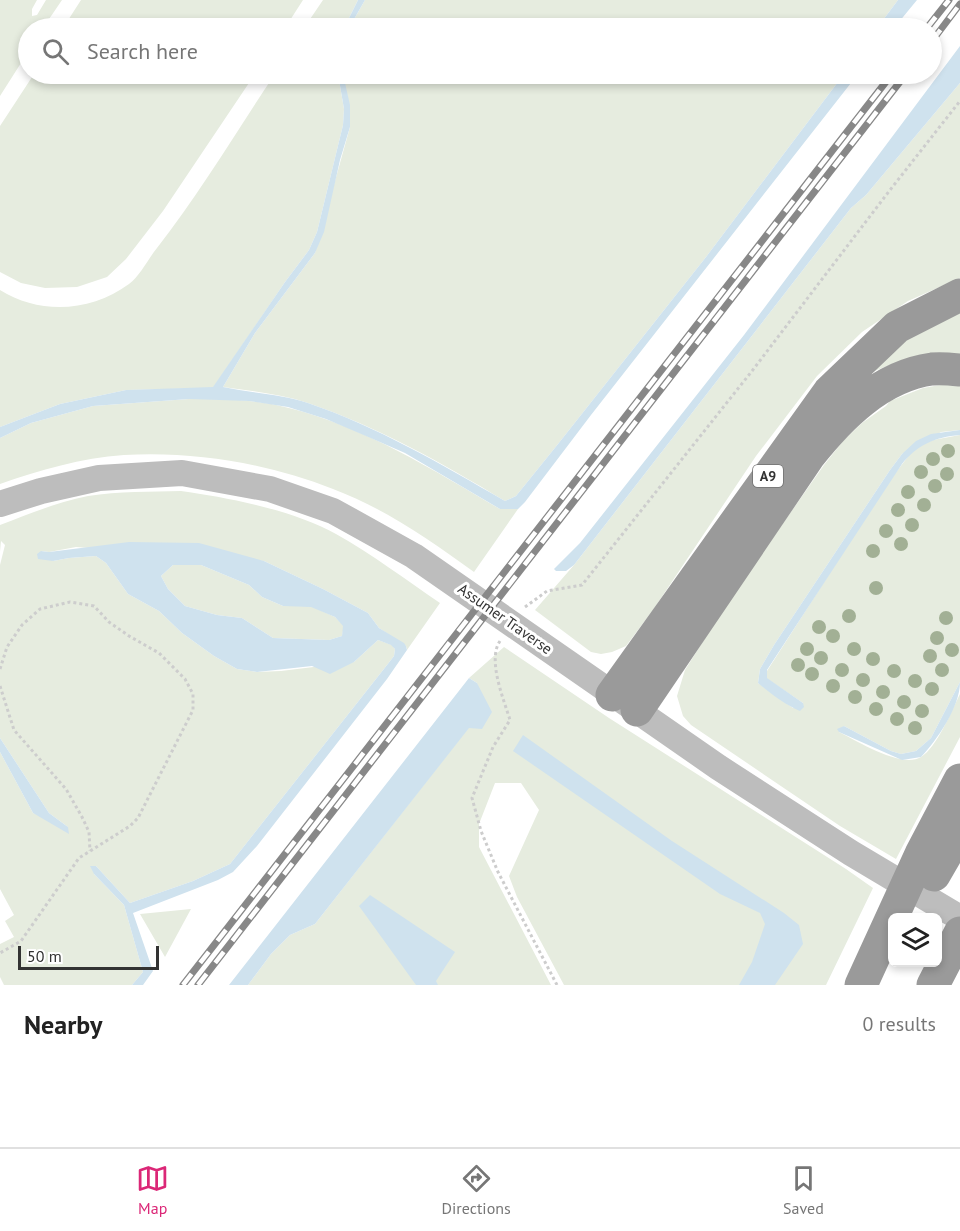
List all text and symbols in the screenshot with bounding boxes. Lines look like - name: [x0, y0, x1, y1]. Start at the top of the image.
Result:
- search box: [18, 18, 942, 84]
- icon: search: [39, 35, 72, 68]
- text: Search here: [87, 37, 198, 65]
- road number: A9: [753, 465, 783, 487]
- street label: Assumer Traverse: [454, 579, 556, 658]
- map controls: [888, 913, 942, 967]
- button: layers: [888, 913, 942, 967]
- scale bar: [18, 943, 159, 970]
- text: 50 m: [27, 946, 62, 966]
- text: Nearby: [24, 1008, 102, 1041]
- text: 0 results: [863, 1011, 936, 1037]
- tab: Map: [136, 1162, 169, 1218]
- tab: Directions: [442, 1162, 511, 1218]
- tab: Saved: [783, 1162, 824, 1218]

